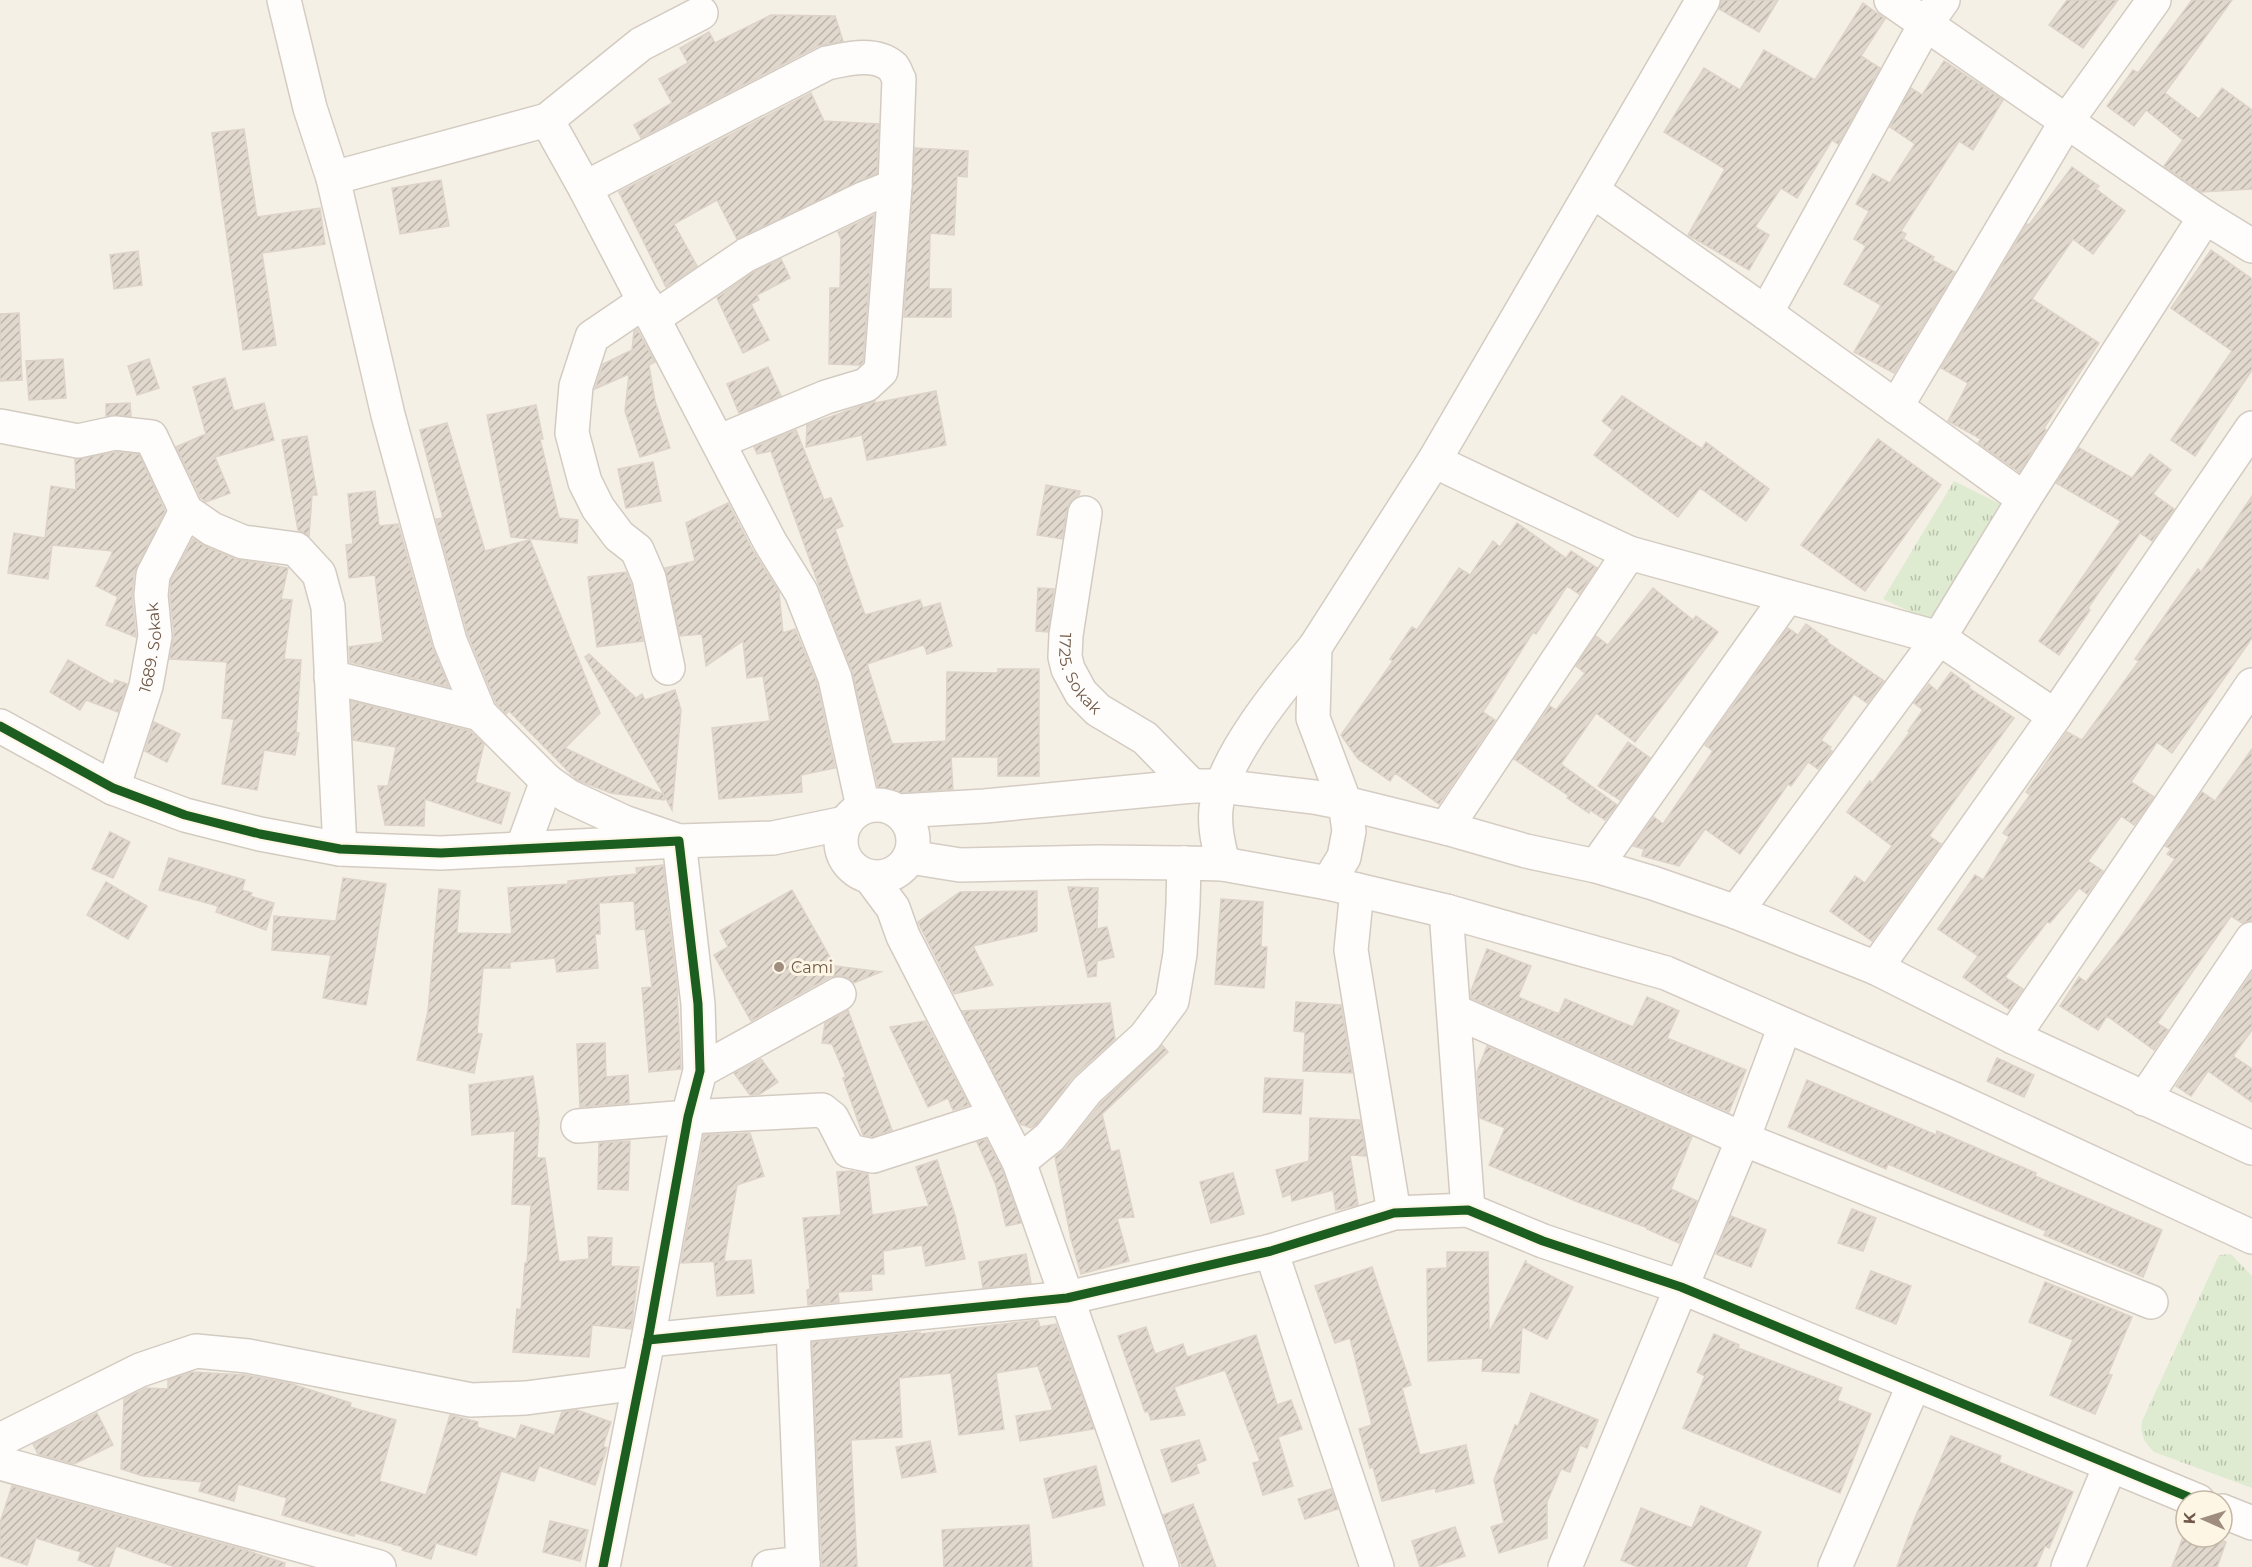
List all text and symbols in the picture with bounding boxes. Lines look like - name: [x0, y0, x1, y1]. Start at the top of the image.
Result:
- street label: 1689. Sokak: [135, 601, 165, 695]
- street label: 1725. Sokak: [1056, 632, 1106, 718]
- place label: Cami: [791, 958, 833, 977]
- marker: Cami: [772, 960, 786, 974]
- north arrow: [2174, 1489, 2234, 1549]
- text: K: [2180, 1511, 2199, 1525]

